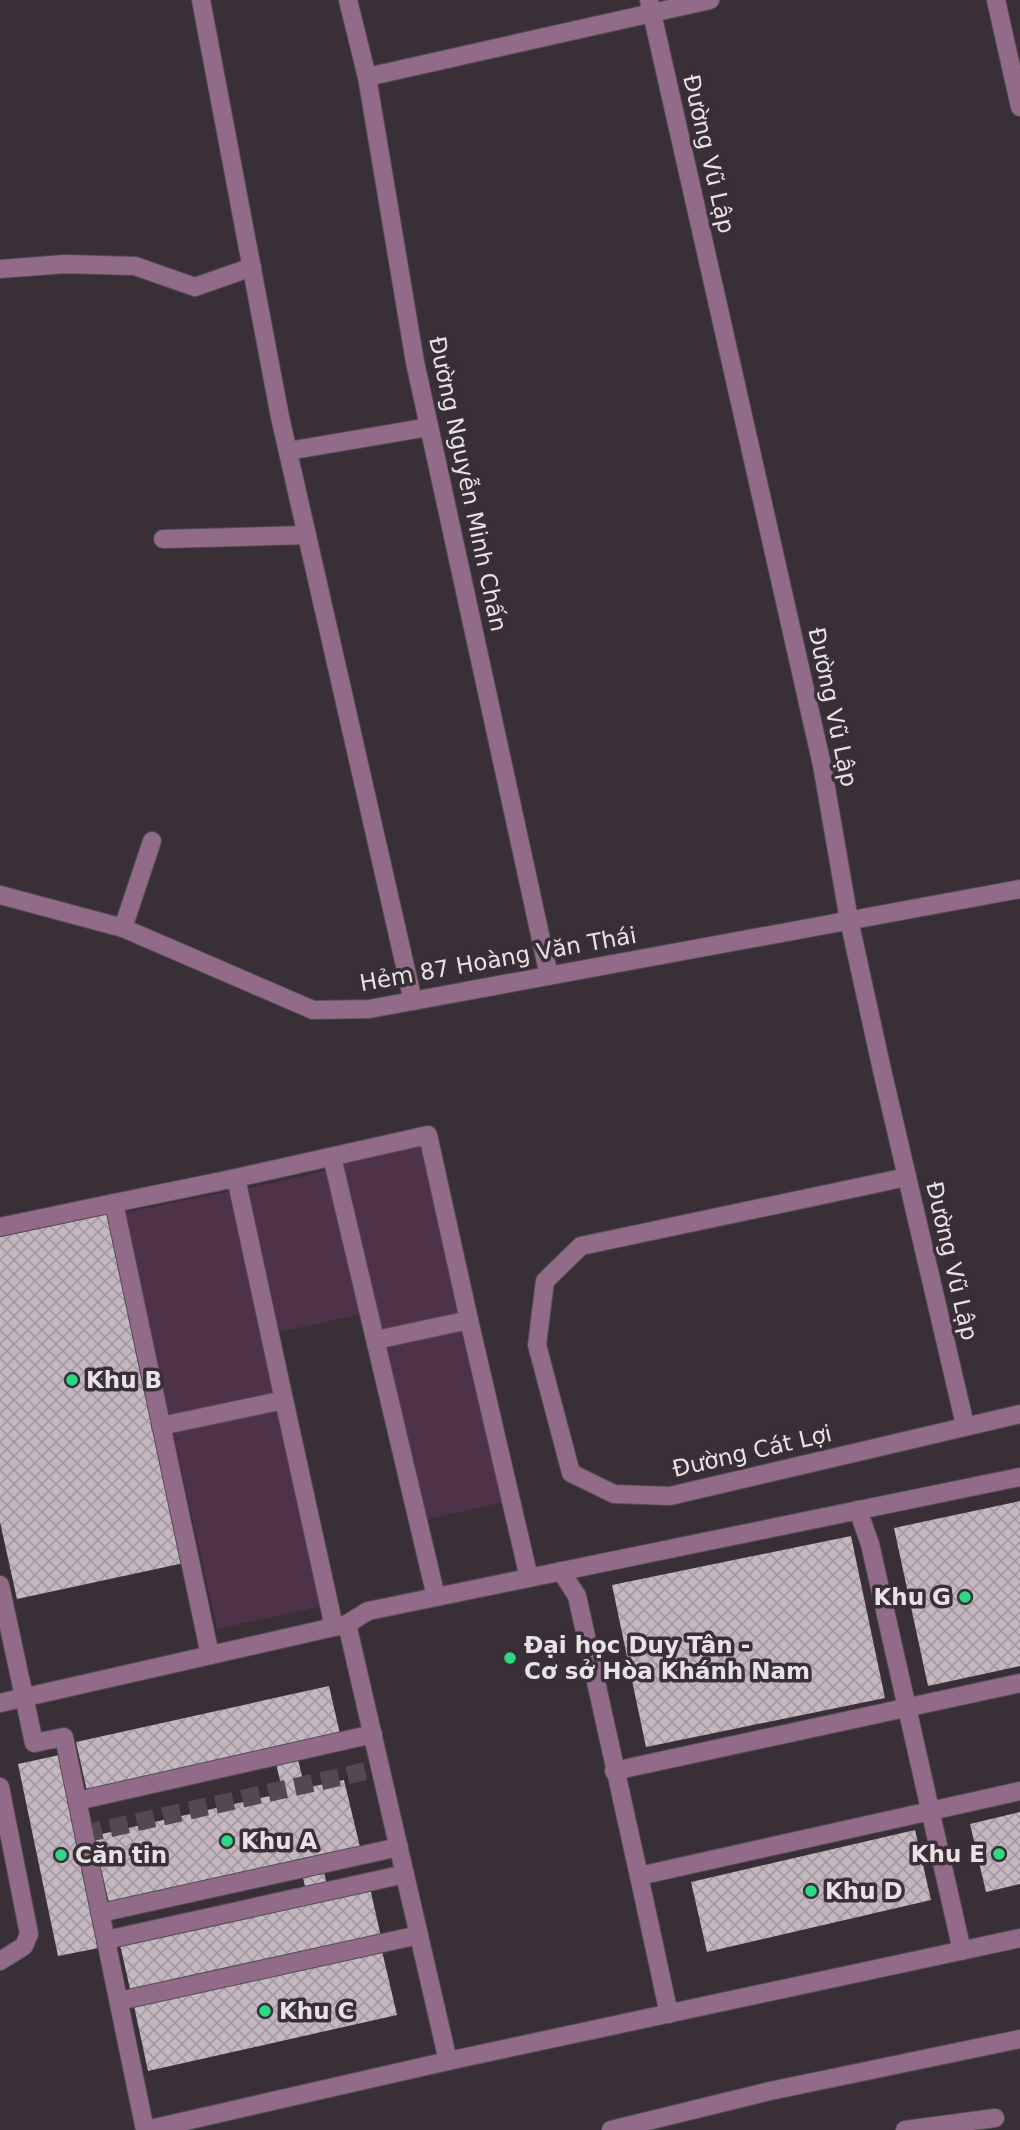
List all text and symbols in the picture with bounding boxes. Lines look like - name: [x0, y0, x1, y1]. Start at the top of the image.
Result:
- street label: Đường Vũ Lập: [678, 72, 740, 236]
- street label: Đường Nguyễn Minh Chấn: [424, 334, 513, 634]
- street label: Đường Vũ Lập: [803, 625, 863, 789]
- street label: Hẻm 87 Hoàng Văn Thái: [358, 922, 638, 996]
- street label: Đường Vũ Lập: [921, 1179, 983, 1343]
- place label: Khu B: [86, 1367, 162, 1393]
- marker: Khu B: [64, 1372, 80, 1388]
- street label: Đường Cát Lợi: [670, 1420, 834, 1482]
- place label: Khu G: [874, 1584, 951, 1610]
- marker: Khu G: [957, 1589, 973, 1605]
- place label: Đại học Duy Tân - Cơ sở Hòa Khánh Nam: [524, 1632, 810, 1684]
- marker: Đại học Duy Tân - Cơ sở Hòa Khánh Nam: [502, 1650, 518, 1666]
- place label: Khu A: [241, 1828, 318, 1854]
- marker: Khu A: [219, 1833, 235, 1849]
- place label: Khu E: [911, 1841, 985, 1867]
- place label: Căn tin: [75, 1842, 167, 1868]
- marker: Khu E: [991, 1846, 1007, 1862]
- marker: Căn tin: [53, 1847, 69, 1863]
- place label: Khu D: [825, 1878, 903, 1904]
- marker: Khu D: [803, 1883, 819, 1899]
- place label: Khu C: [279, 1998, 354, 2024]
- marker: Khu C: [257, 2003, 273, 2019]

